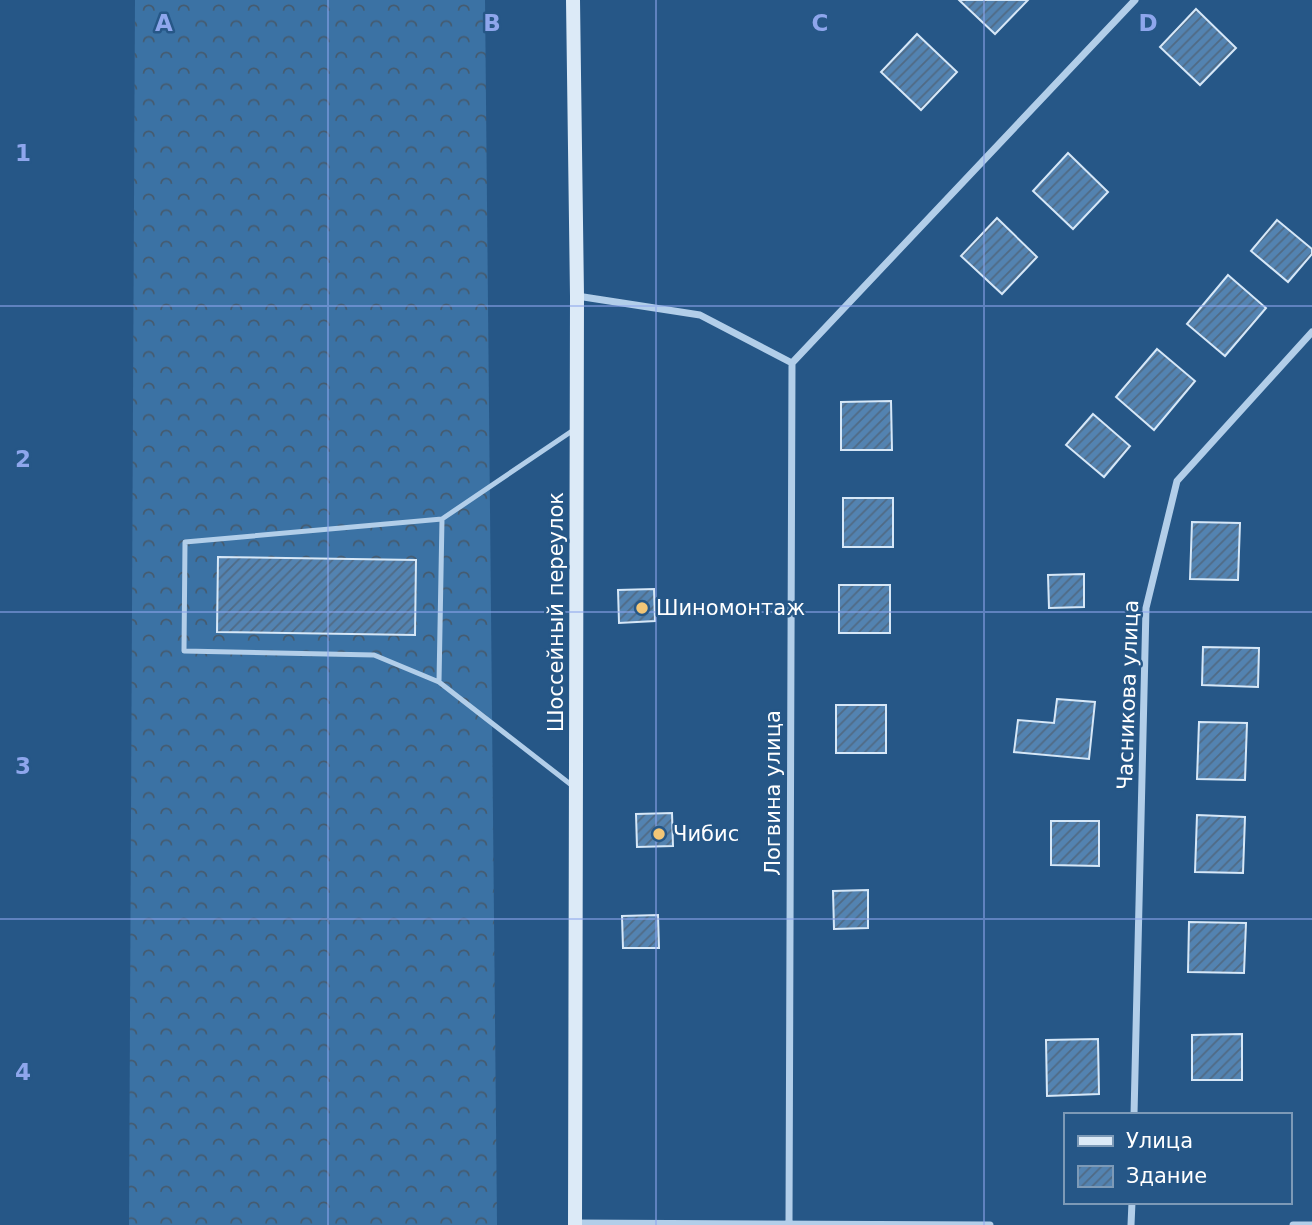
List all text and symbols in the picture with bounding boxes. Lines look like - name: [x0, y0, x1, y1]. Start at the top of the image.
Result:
- text: A: [155, 10, 173, 36]
- text: B: [483, 10, 501, 36]
- text: C: [812, 10, 828, 36]
- text: D: [1138, 10, 1158, 36]
- text: 1: [15, 140, 31, 166]
- text: 2: [15, 446, 31, 472]
- street label: Шоссейный переулок: [544, 492, 568, 732]
- place label: Шиномонтаж: [656, 596, 805, 620]
- street label: Часникова улица: [1113, 599, 1143, 791]
- marker: Шиномонтаж: [634, 600, 650, 616]
- street label: Логвина улица: [761, 710, 785, 876]
- text: 3: [15, 753, 31, 779]
- place label: Чибис: [673, 822, 739, 846]
- marker: Чибис: [651, 826, 667, 842]
- text: 4: [15, 1059, 31, 1085]
- legend: [1064, 1113, 1291, 1204]
- text: Улица: [1126, 1129, 1193, 1153]
- text: Здание: [1126, 1164, 1207, 1188]

